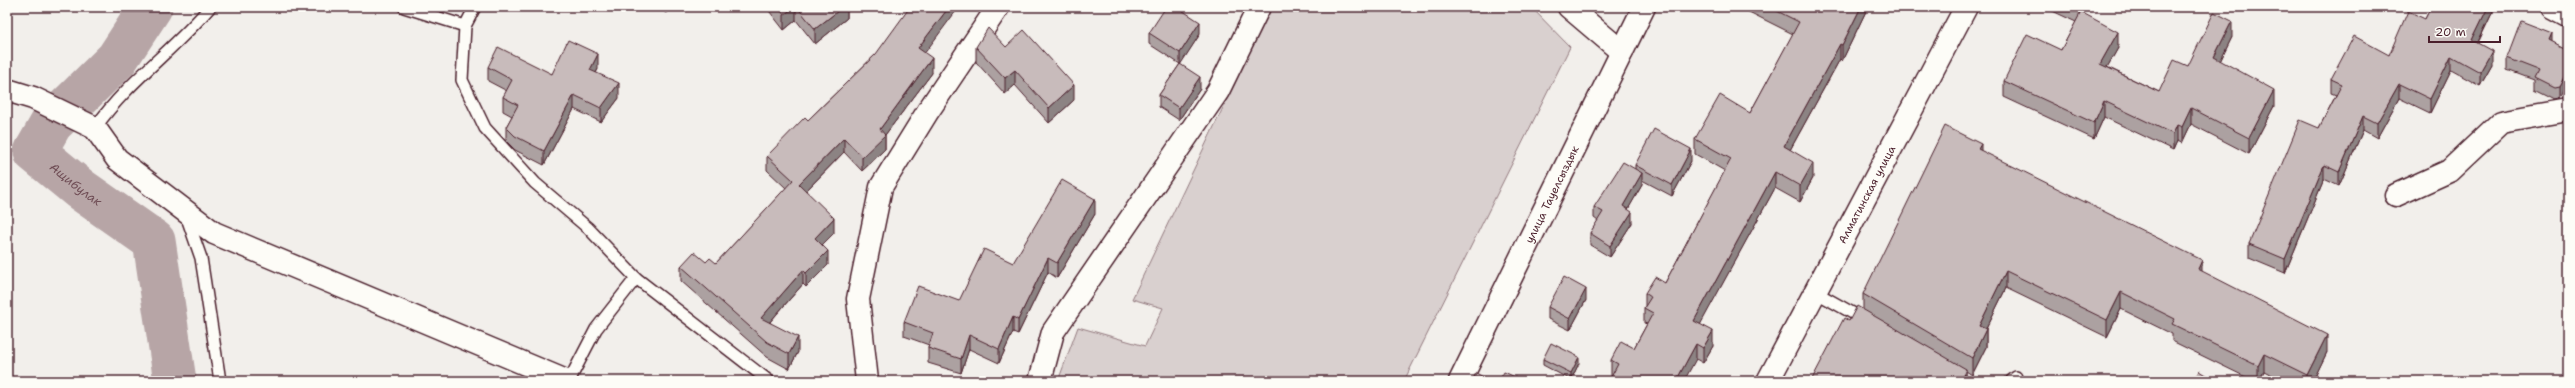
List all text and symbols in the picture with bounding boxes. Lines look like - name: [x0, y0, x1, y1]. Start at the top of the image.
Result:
- scale bar: [2429, 18, 2500, 44]
- text: 20 m: [2435, 24, 2466, 40]
- street label: улица Тауелсыздык: [1521, 143, 1582, 246]
- street label: Алматинская улица: [1835, 143, 1899, 246]
- water label: Ащибулак: [46, 159, 105, 210]

